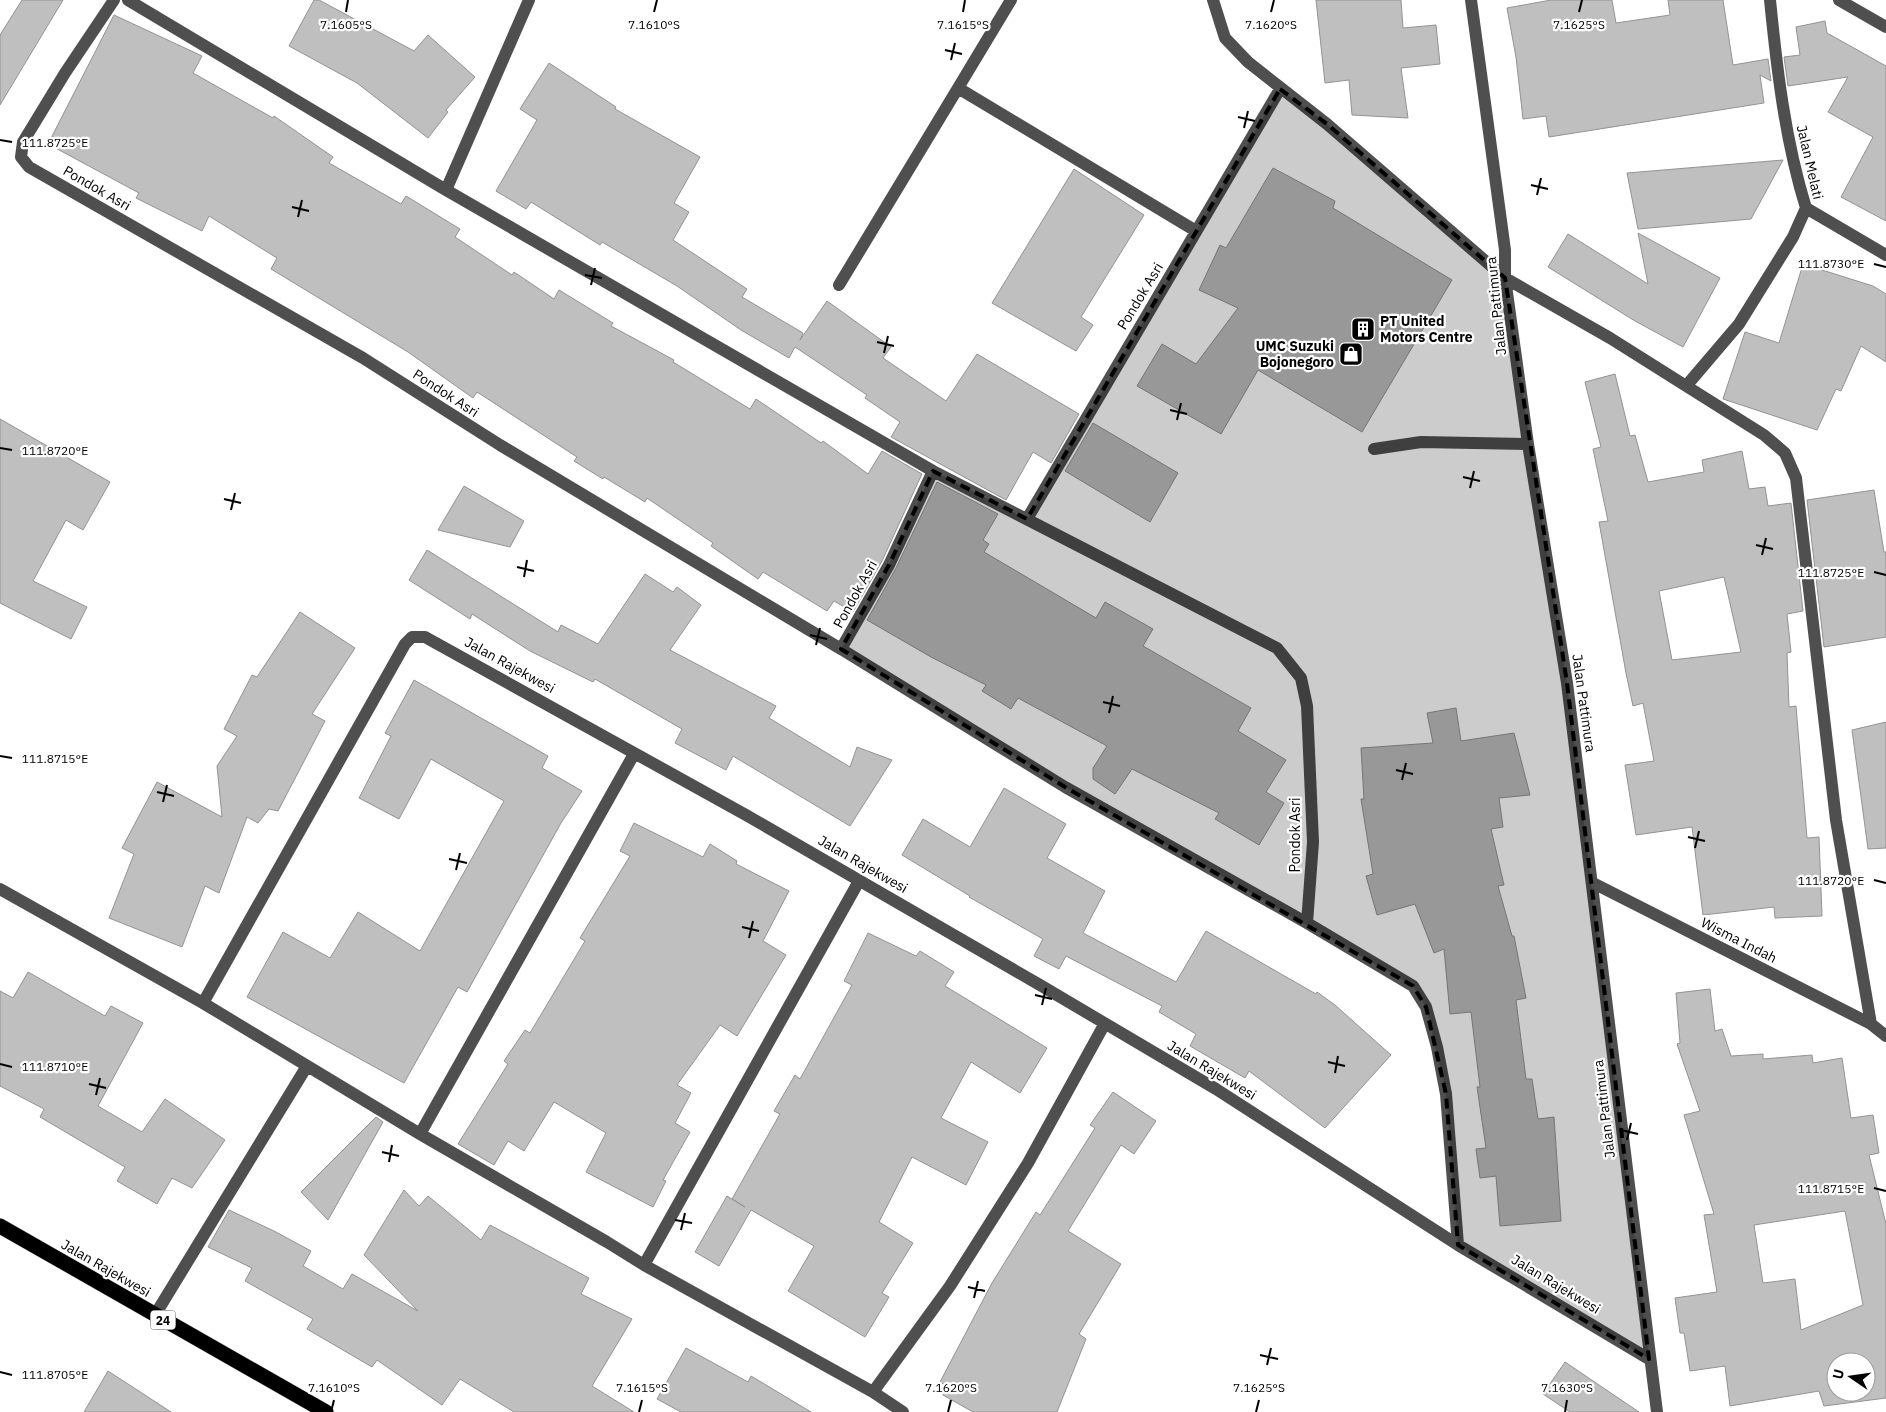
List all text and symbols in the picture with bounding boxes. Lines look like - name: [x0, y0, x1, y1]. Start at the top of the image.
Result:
- text: 7.1605°S: [320, 17, 372, 32]
- text: 7.1610°S: [628, 17, 680, 32]
- text: 7.1615°S: [937, 17, 989, 32]
- text: 7.1620°S: [1245, 17, 1297, 32]
- text: 7.1625°S: [1553, 17, 1605, 32]
- street label: Jalan Melati: [1793, 123, 1827, 201]
- text: 111.8725°E: [22, 135, 88, 150]
- street label: Pondok Asri: [60, 161, 134, 215]
- street label: Jalan Pattimura: [1482, 255, 1510, 356]
- text: 111.8730°E: [1798, 256, 1864, 271]
- street label: Pondok Asri: [1113, 259, 1167, 333]
- place label: PT United Motors Centre: [1380, 312, 1473, 346]
- building icon: PT United Motors Centre: [1350, 316, 1376, 342]
- place label: UMC Suzuki Bojonegoro: [1256, 337, 1334, 371]
- shop icon: UMC Suzuki Bojonegoro: [1338, 341, 1364, 367]
- street label: Pondok Asri: [410, 365, 482, 421]
- text: 111.8720°E: [22, 443, 88, 458]
- street label: Pondok Asri: [829, 557, 881, 631]
- text: 111.8725°E: [1798, 565, 1864, 580]
- street label: Jalan Rajekwesi: [462, 633, 558, 697]
- street label: Jalan Pattimura: [1568, 653, 1600, 754]
- text: 111.8715°E: [22, 751, 88, 766]
- street label: Pondok Asri: [1286, 797, 1304, 873]
- street label: Jalan Rajekwesi: [815, 831, 911, 897]
- text: 111.8720°E: [1798, 873, 1864, 888]
- street label: Wisma Indah: [1698, 913, 1780, 967]
- street label: Jalan Rajekwesi: [1164, 1036, 1260, 1104]
- street label: Jalan Pattimura: [1589, 1058, 1619, 1159]
- text: 111.8710°E: [22, 1059, 88, 1074]
- text: 111.8715°E: [1798, 1181, 1864, 1196]
- street label: Jalan Rajekwesi: [58, 1235, 154, 1301]
- street label: Jalan Rajekwesi: [1508, 1250, 1604, 1318]
- road number: 24: [150, 1310, 176, 1330]
- north arrow: [1826, 1352, 1876, 1402]
- text: 111.8705°E: [22, 1367, 88, 1382]
- text: U: [1828, 1367, 1848, 1381]
- text: 7.1610°S: [308, 1380, 360, 1395]
- text: 7.1615°S: [616, 1380, 668, 1395]
- text: 7.1620°S: [925, 1380, 977, 1395]
- text: 7.1625°S: [1233, 1380, 1285, 1395]
- text: 7.1630°S: [1541, 1380, 1593, 1395]

